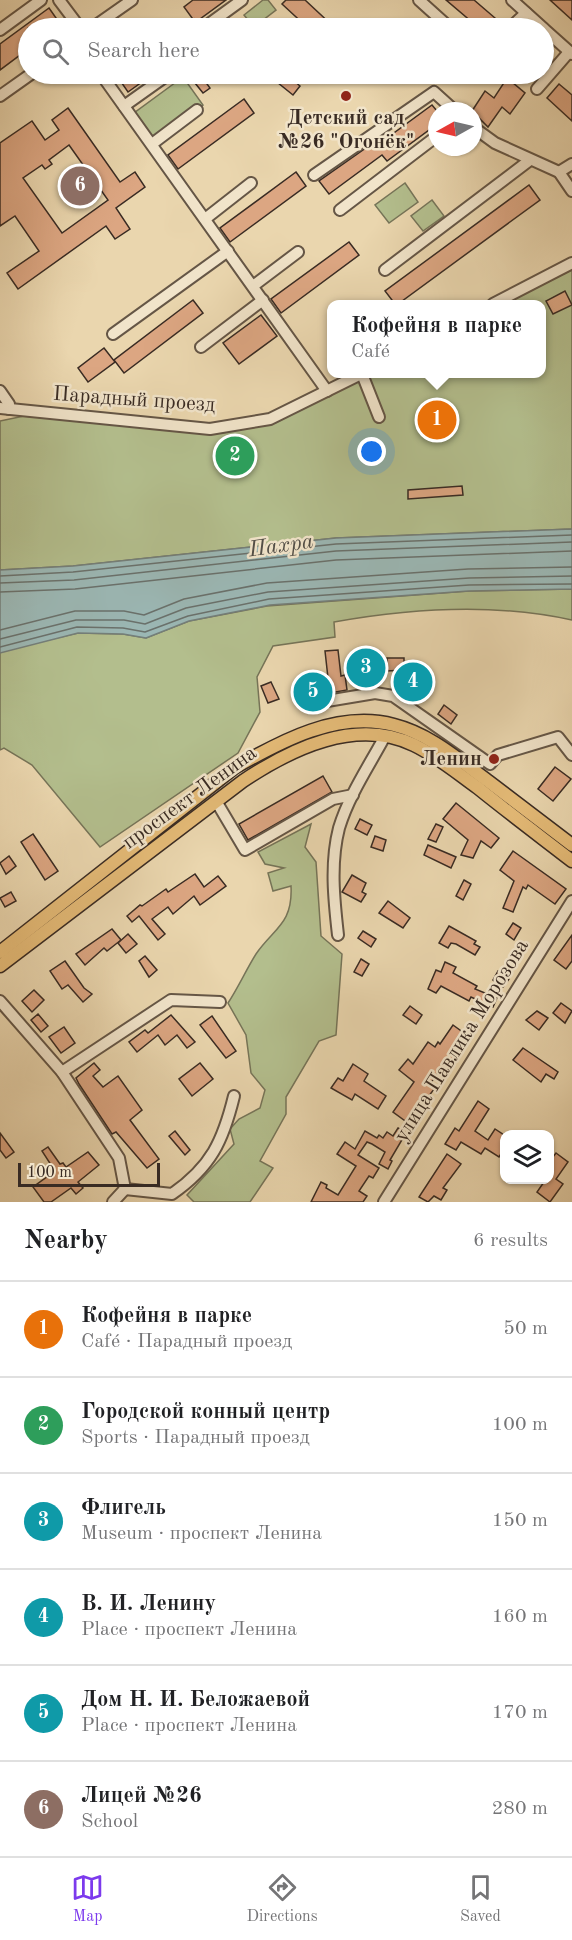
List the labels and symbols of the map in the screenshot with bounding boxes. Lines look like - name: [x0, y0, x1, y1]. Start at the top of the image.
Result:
- marker: Детский сад №26 "Огонёк": [339, 89, 353, 103]
- north arrow: [428, 102, 482, 156]
- place label: Детский сад №26 "Огонёк": [278, 108, 414, 153]
- pin: 6: [60, 164, 100, 208]
- street label: Парадный проезд: [52, 384, 217, 416]
- pin: 1: [418, 398, 456, 442]
- pin: 2: [216, 434, 254, 478]
- your location: [357, 437, 386, 466]
- water label: Пахра: [246, 531, 315, 562]
- pin: 3: [346, 646, 386, 690]
- pin: 4: [394, 660, 432, 704]
- pin: 5: [294, 670, 332, 714]
- street label: проспект Ленина: [119, 742, 261, 854]
- place label: Ленин: [420, 749, 482, 770]
- marker: Ленин: [487, 752, 501, 766]
- street label: улица Павлика Морозова: [391, 936, 533, 1146]
- scale bar: [18, 1160, 160, 1188]

